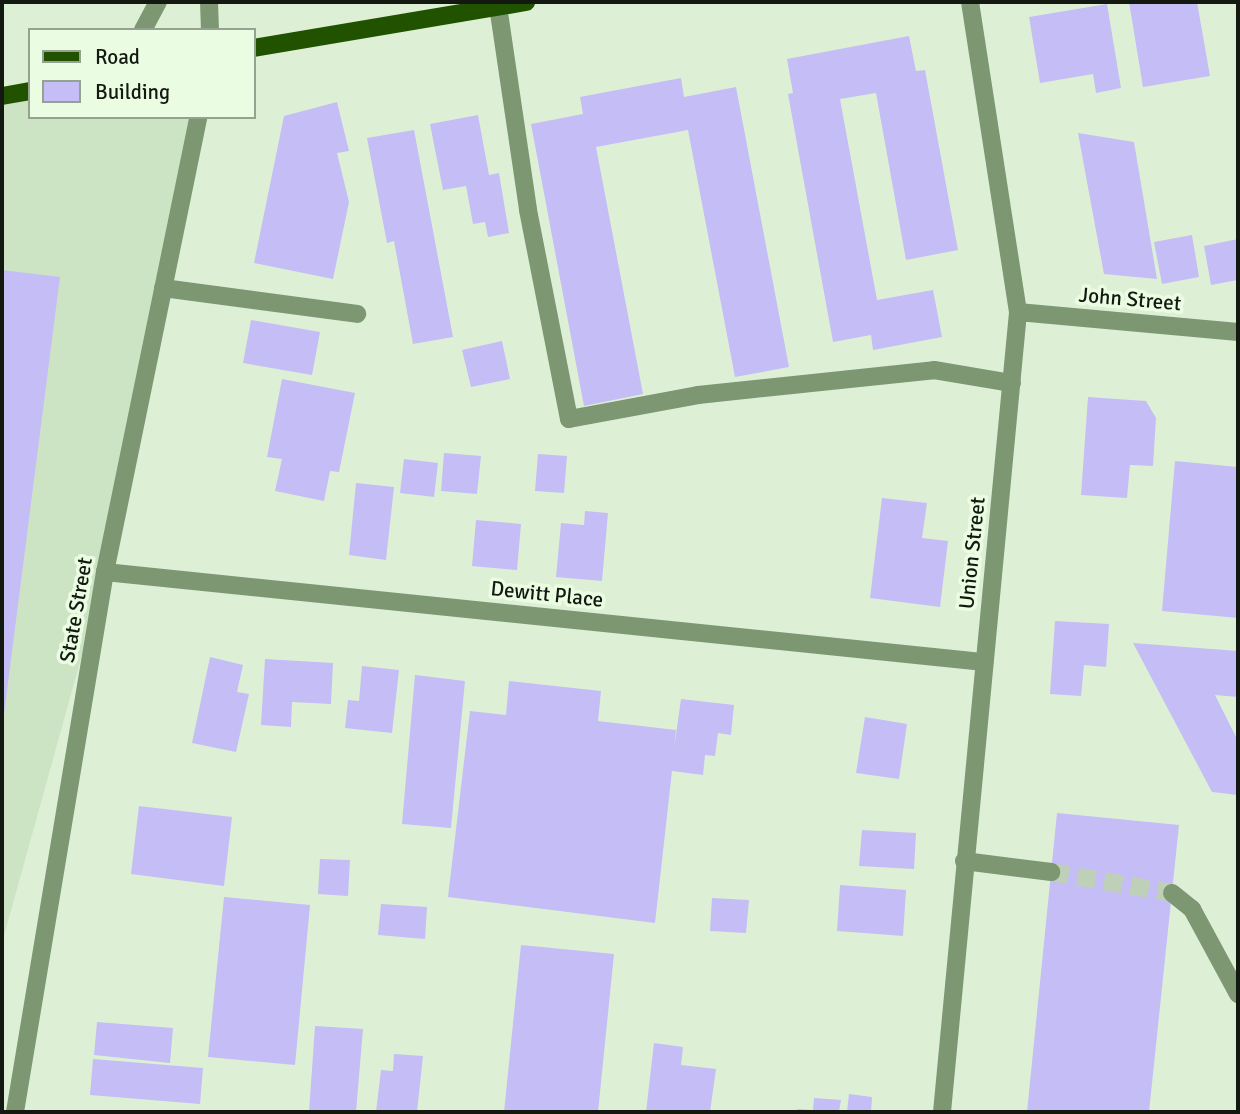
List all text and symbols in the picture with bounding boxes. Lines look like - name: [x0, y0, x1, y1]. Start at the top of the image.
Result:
- legend: [28, 28, 256, 119]
- text: Road: [95, 44, 140, 70]
- text: Building: [95, 79, 170, 105]
- street label: John Street: [1078, 282, 1182, 316]
- street label: Union Street: [954, 496, 990, 610]
- street label: State Street: [54, 555, 98, 665]
- street label: Dewitt Place: [489, 576, 605, 612]

